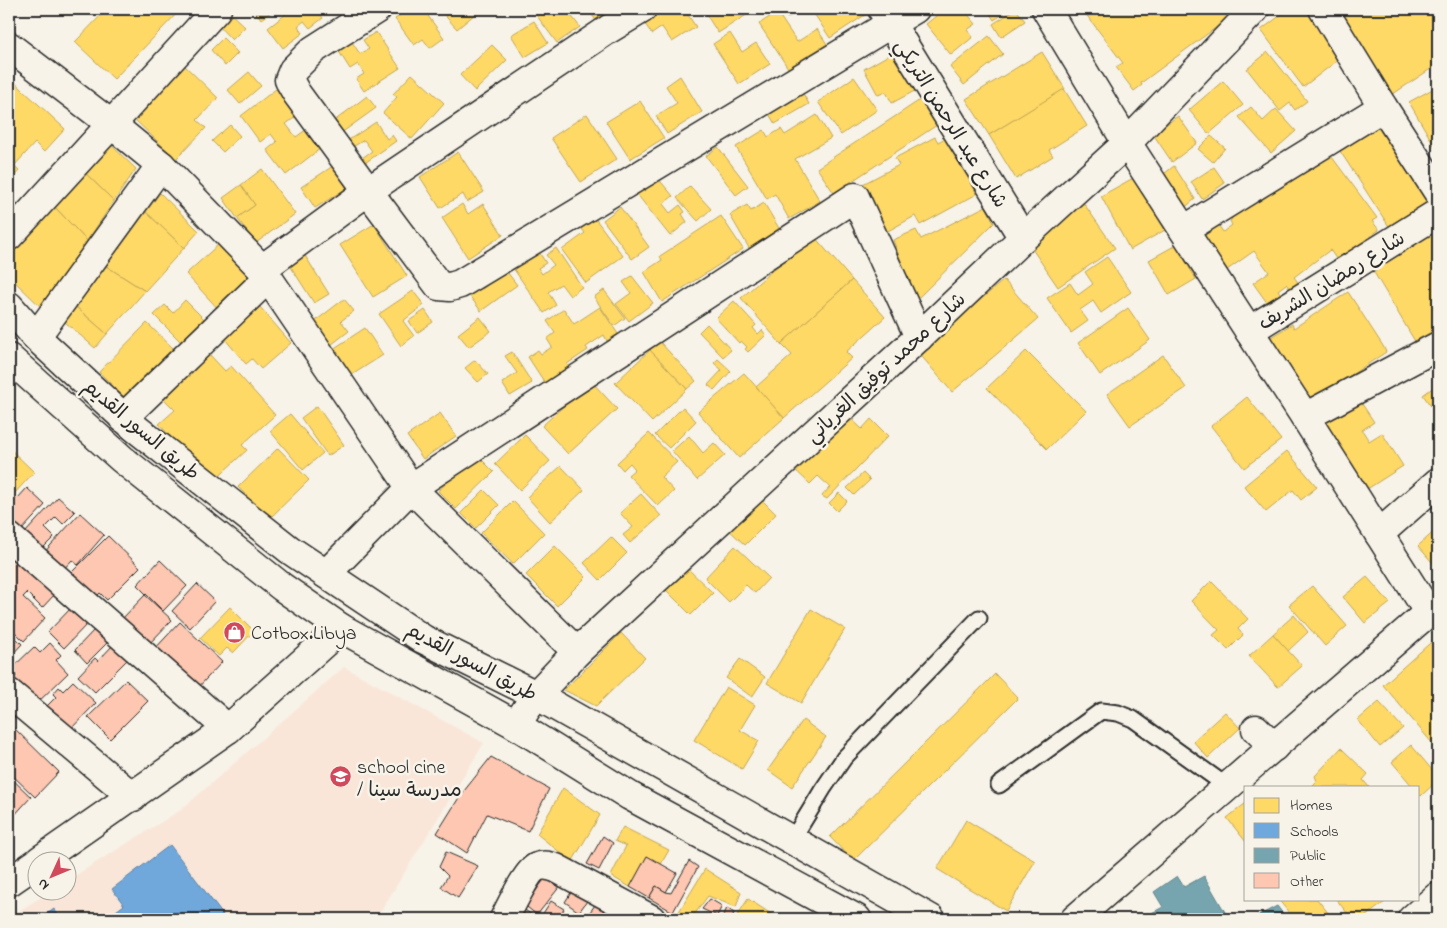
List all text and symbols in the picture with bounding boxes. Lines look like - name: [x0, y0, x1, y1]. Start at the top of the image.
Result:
- street label: شارع عبد الرحمن التريكي: [885, 34, 1014, 215]
- street label: شارع رمضان الشريف: [1253, 225, 1411, 339]
- street label: شارع محمد توفيق الغرياني: [800, 287, 974, 452]
- street label: طريق السور القديم: [76, 373, 205, 489]
- street label: طريق السور القديم: [400, 616, 542, 710]
- shop icon: Cotbox.Libya: [223, 620, 247, 644]
- place label: Cotbox.Libya: [251, 620, 357, 649]
- place label: school cine / مدرسة سينا: [357, 754, 462, 806]
- school or university icon: school cine / مدرسة سينا: [329, 765, 353, 789]
- legend: [1244, 786, 1420, 900]
- text: Homes: [1290, 795, 1333, 817]
- text: Schools: [1290, 821, 1339, 843]
- text: Public: [1290, 845, 1326, 867]
- north arrow: [28, 850, 78, 900]
- text: Other: [1290, 871, 1324, 893]
- text: N: [33, 873, 55, 895]

